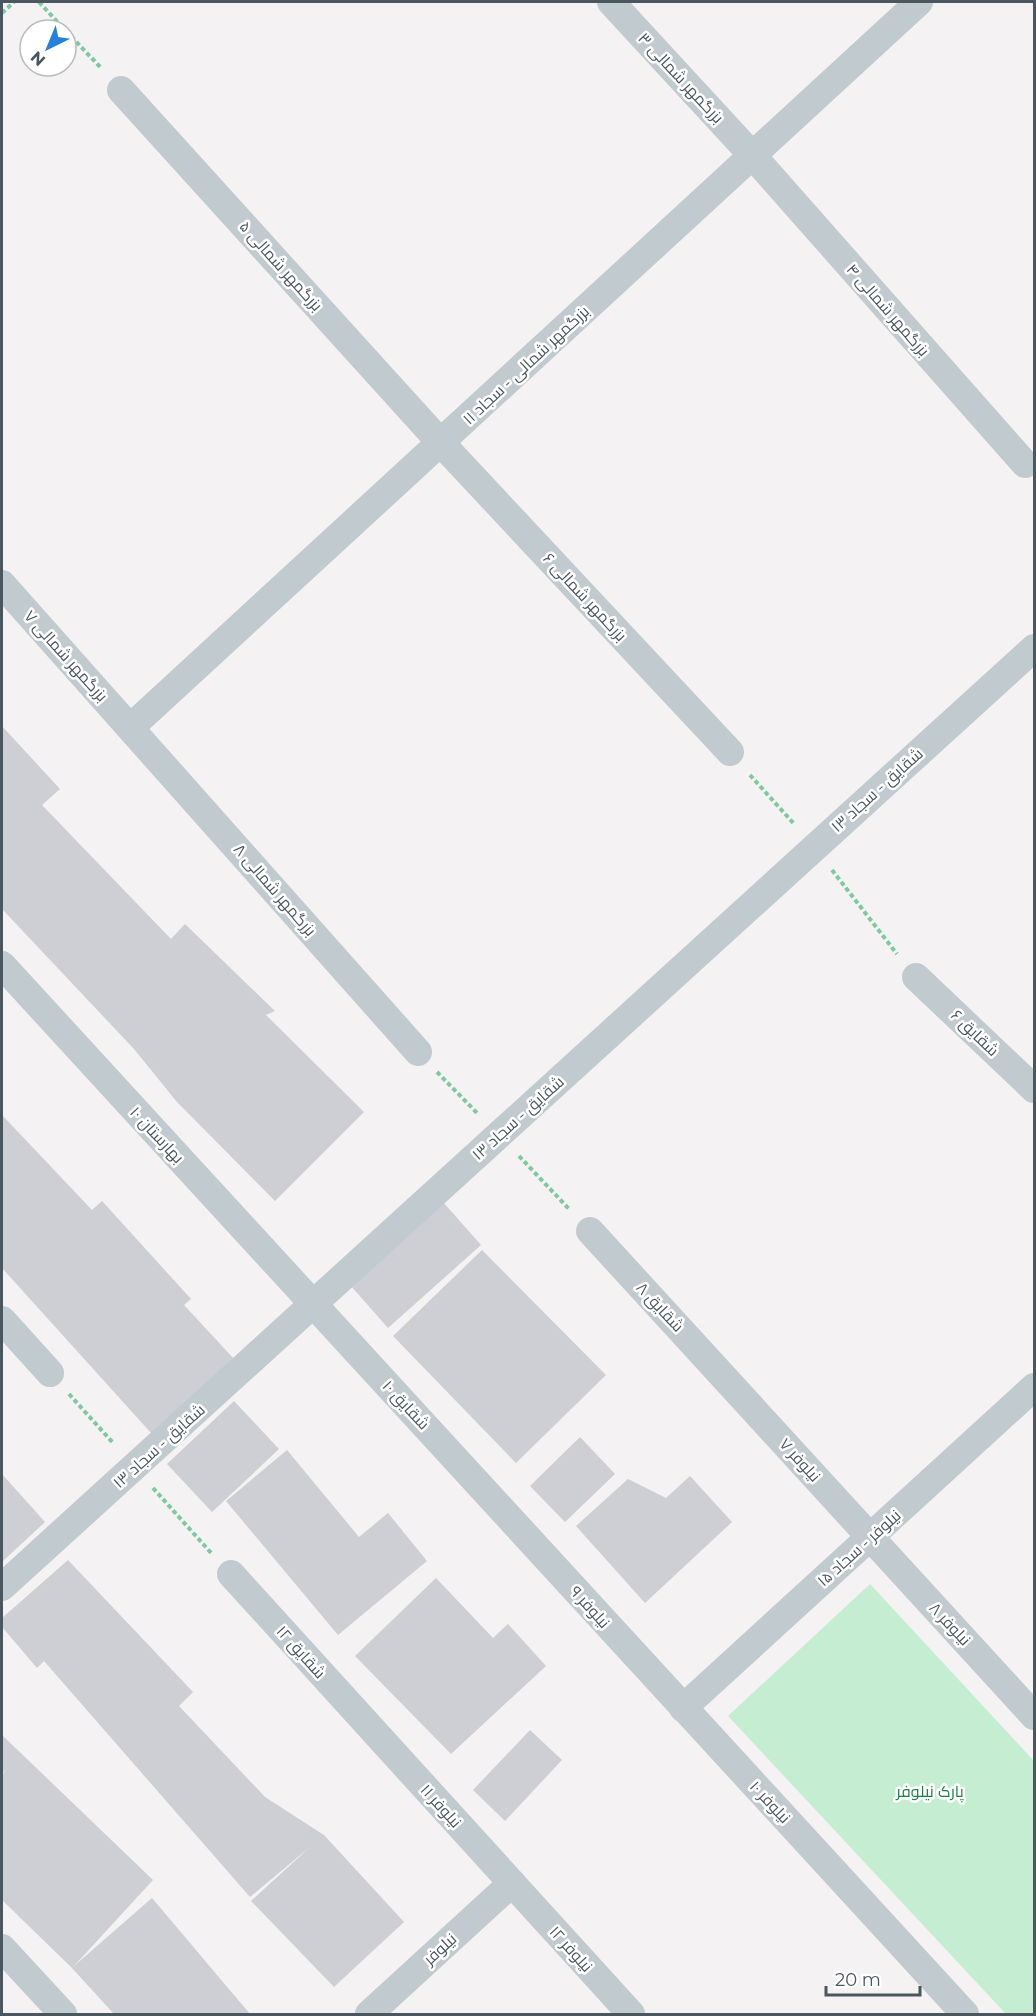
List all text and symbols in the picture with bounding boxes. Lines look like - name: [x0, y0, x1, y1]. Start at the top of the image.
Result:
- north arrow: [18, 18, 78, 78]
- street label: بزرگمهر شمالی ۳: [634, 29, 728, 128]
- text: N: [27, 47, 49, 70]
- street label: بزرگمهر شمالی ۵: [235, 217, 326, 316]
- street label: بزرگمهر شمالی ۴: [842, 260, 933, 361]
- street label: بزرگمهر شمالی - سجاد ۱۱: [459, 302, 594, 429]
- street label: بزرگمهر شمالی ۶: [539, 549, 631, 646]
- street label: بزرگمهر شمالی ۷: [19, 607, 112, 706]
- street label: شقایق - سجاد ۱۳: [827, 744, 927, 837]
- street label: بزرگمهر شمالی ۸: [229, 840, 320, 941]
- street label: شقایق ۶: [947, 1006, 1003, 1061]
- street label: شقایق - سجاد ۱۳: [468, 1072, 568, 1165]
- street label: بهارستان ۱۰: [125, 1103, 188, 1168]
- street label: شقایق ۸: [632, 1278, 688, 1336]
- street label: شقایق ۱۰: [378, 1377, 433, 1434]
- street label: شقایق - سجاد ۱۳: [109, 1400, 209, 1493]
- street label: نیلوفر ۷: [776, 1434, 824, 1486]
- street label: نیلوفر - سجاد ۱۵: [813, 1506, 905, 1590]
- street label: نیلوفر ۹: [566, 1582, 614, 1632]
- street label: نیلوفر ۸: [925, 1599, 975, 1649]
- street label: شقایق ۱۲: [272, 1622, 330, 1683]
- street label: نیلوفر ۱۰: [746, 1777, 794, 1827]
- street label: نیلوفر ۱۱: [417, 1780, 465, 1832]
- park label: پارک نیلوفر: [895, 1782, 965, 1803]
- street label: نیلوفر ۱۲: [545, 1922, 597, 1976]
- street label: نیلوفر: [419, 1929, 460, 1969]
- scale bar: [826, 1959, 920, 1997]
- text: 20 m: [835, 1969, 881, 1991]

